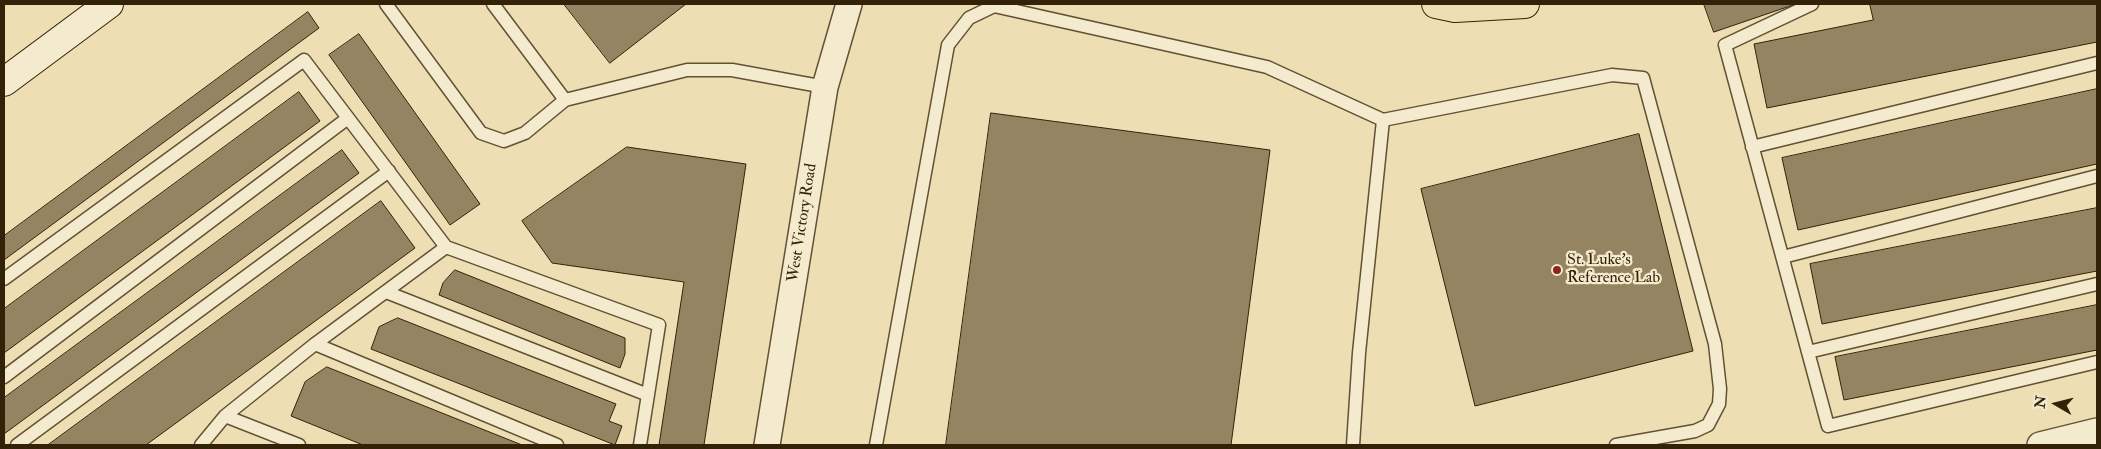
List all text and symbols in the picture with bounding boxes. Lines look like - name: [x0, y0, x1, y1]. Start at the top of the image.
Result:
- street label: West Victory Road: [784, 162, 822, 284]
- place label: St. Luke's Reference Lab: [1567, 251, 1660, 289]
- marker: St. Luke's Reference Lab: [1551, 264, 1563, 276]
- north arrow: [2031, 379, 2081, 429]
- text: N: [2031, 394, 2050, 409]

